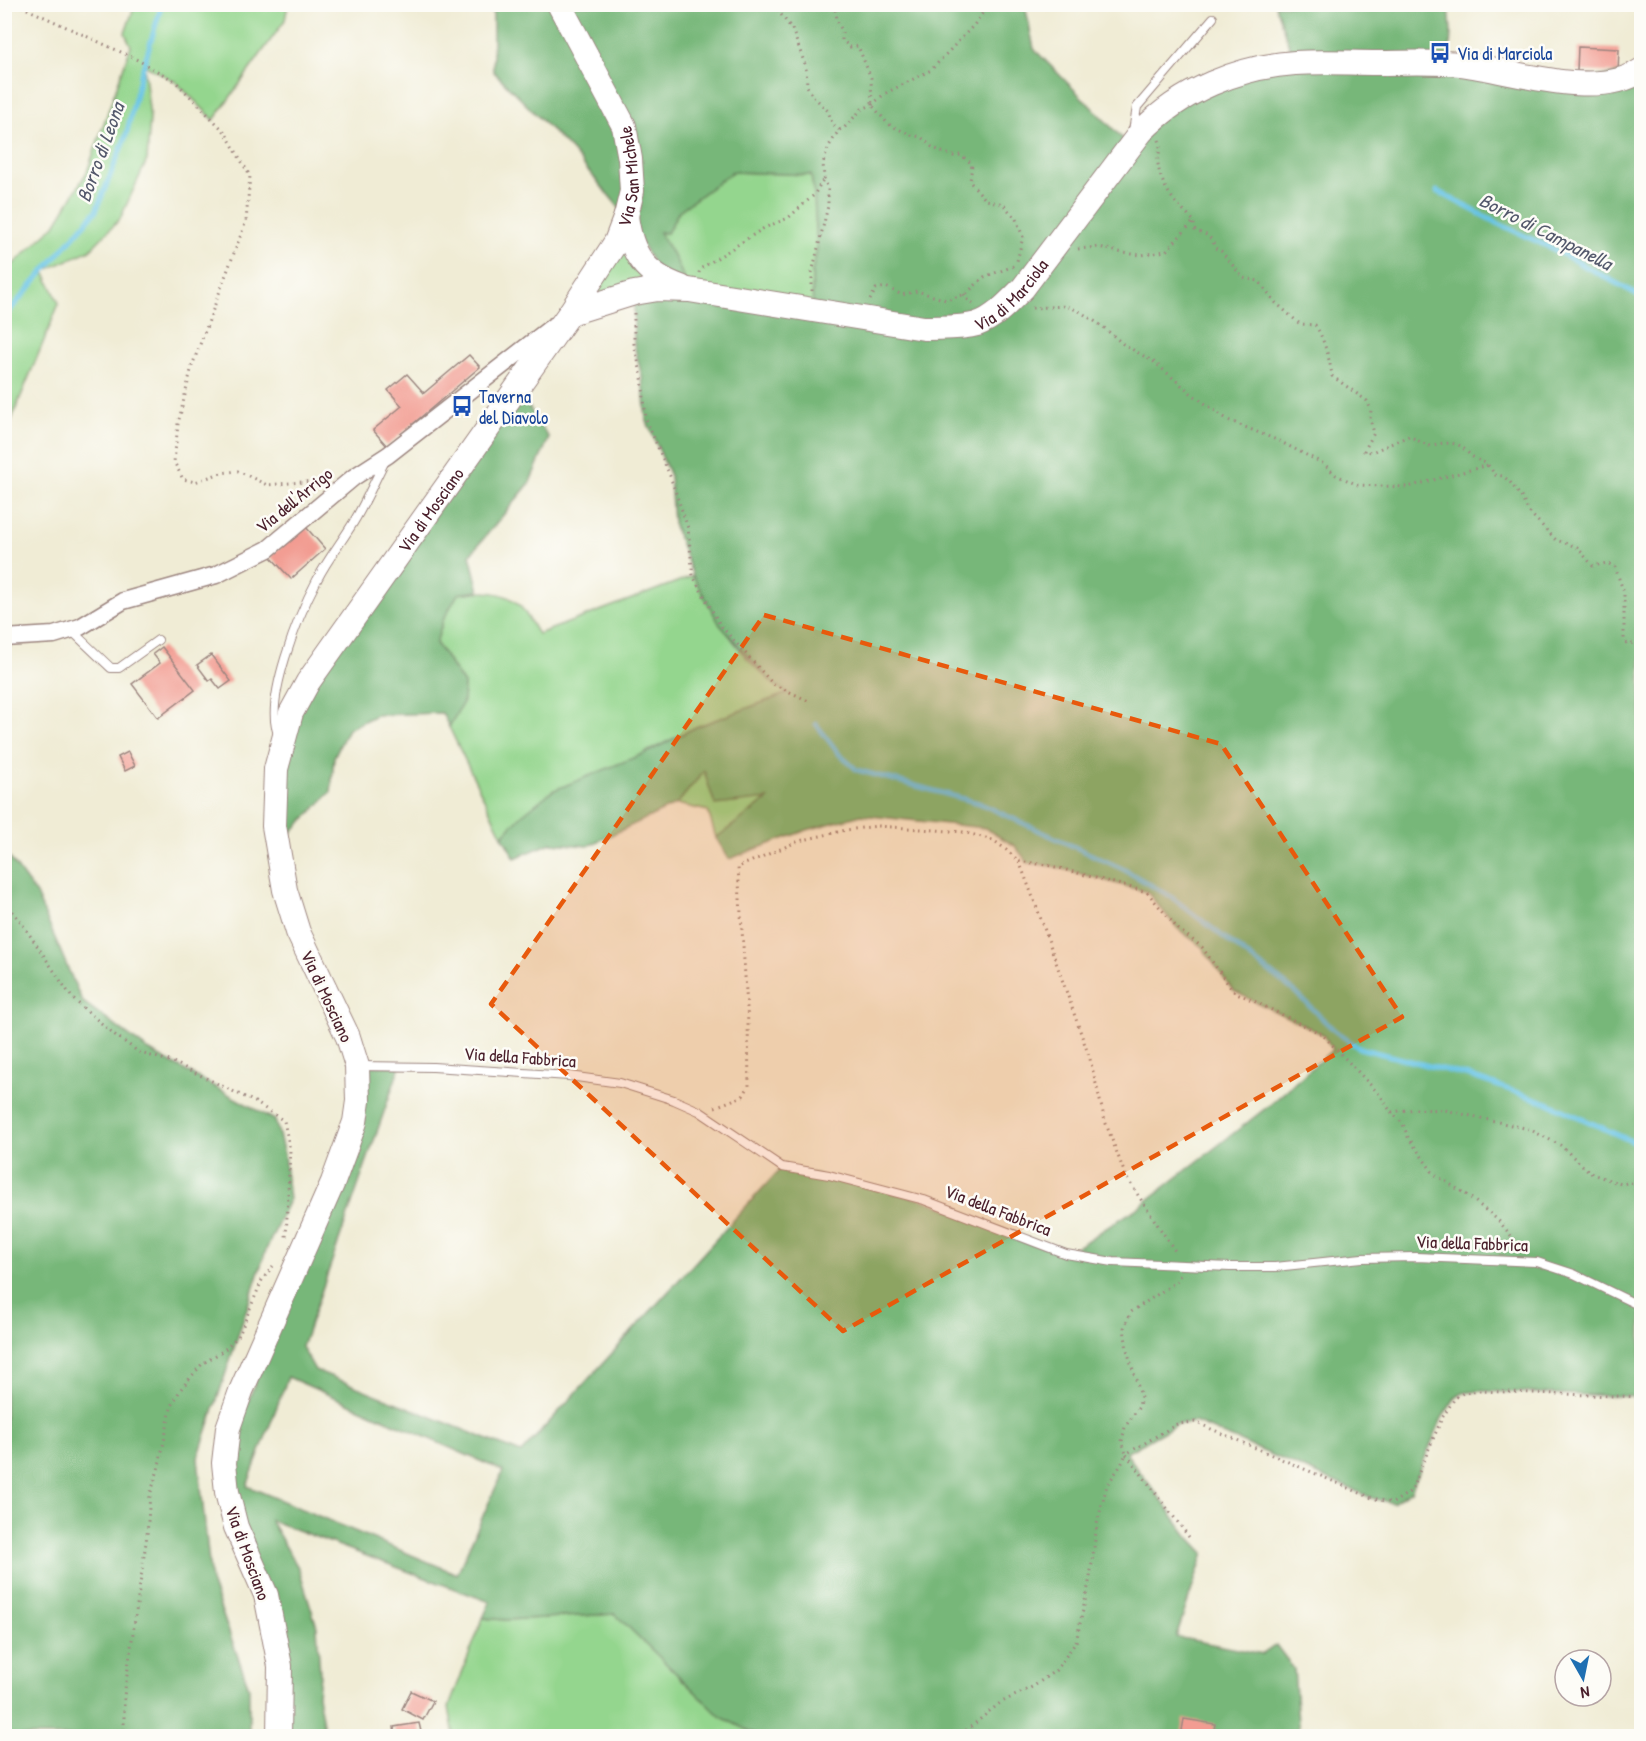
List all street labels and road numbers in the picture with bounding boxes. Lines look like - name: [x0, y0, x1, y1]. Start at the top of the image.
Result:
- street label: Via San Michele: [611, 124, 645, 230]
- street label: Via di Marciola: [970, 253, 1054, 337]
- street label: Via dell'Arrigo: [250, 461, 338, 539]
- street label: Via di Mosciano: [391, 462, 469, 557]
- street label: Via di Mosciano: [295, 946, 359, 1046]
- street label: Via della Fabbrica: [463, 1041, 577, 1073]
- street label: Via della Fabbrica: [941, 1178, 1055, 1242]
- street label: Via della Fabbrica: [1416, 1229, 1528, 1257]
- street label: Via di Mosciano: [219, 1502, 277, 1604]

